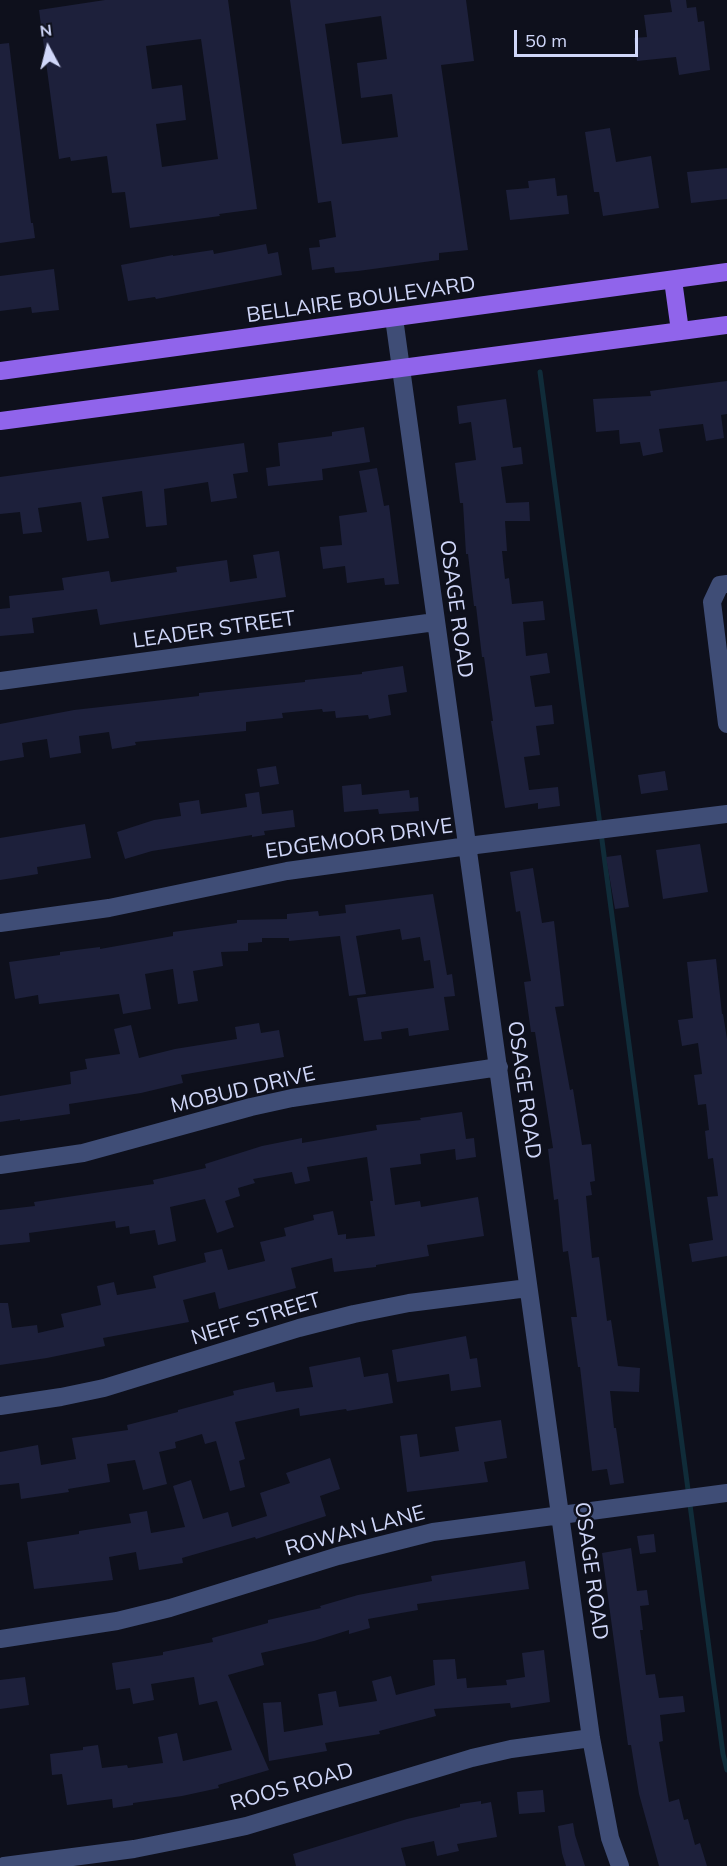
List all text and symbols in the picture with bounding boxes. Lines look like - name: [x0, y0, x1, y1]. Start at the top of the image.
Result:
- north arrow: [18, 18, 78, 78]
- scale bar: [517, 18, 642, 56]
- text: N: [39, 19, 53, 41]
- text: 50 m: [525, 29, 567, 52]
- street label: BELLAIRE BOULEVARD: [245, 271, 477, 329]
- street label: OSAGE ROAD: [434, 538, 478, 680]
- street label: LEADER STREET: [131, 606, 297, 654]
- street label: EDGEMOOR DRIVE: [264, 813, 454, 865]
- street label: OSAGE ROAD: [502, 1019, 546, 1161]
- street label: MOBUD DRIVE: [168, 1061, 318, 1119]
- street label: NEFF STREET: [188, 1287, 324, 1351]
- street label: ROWAN LANE: [282, 1500, 428, 1562]
- street label: OSAGE ROAD: [569, 1500, 613, 1642]
- street label: ROOS ROAD: [228, 1757, 356, 1817]

